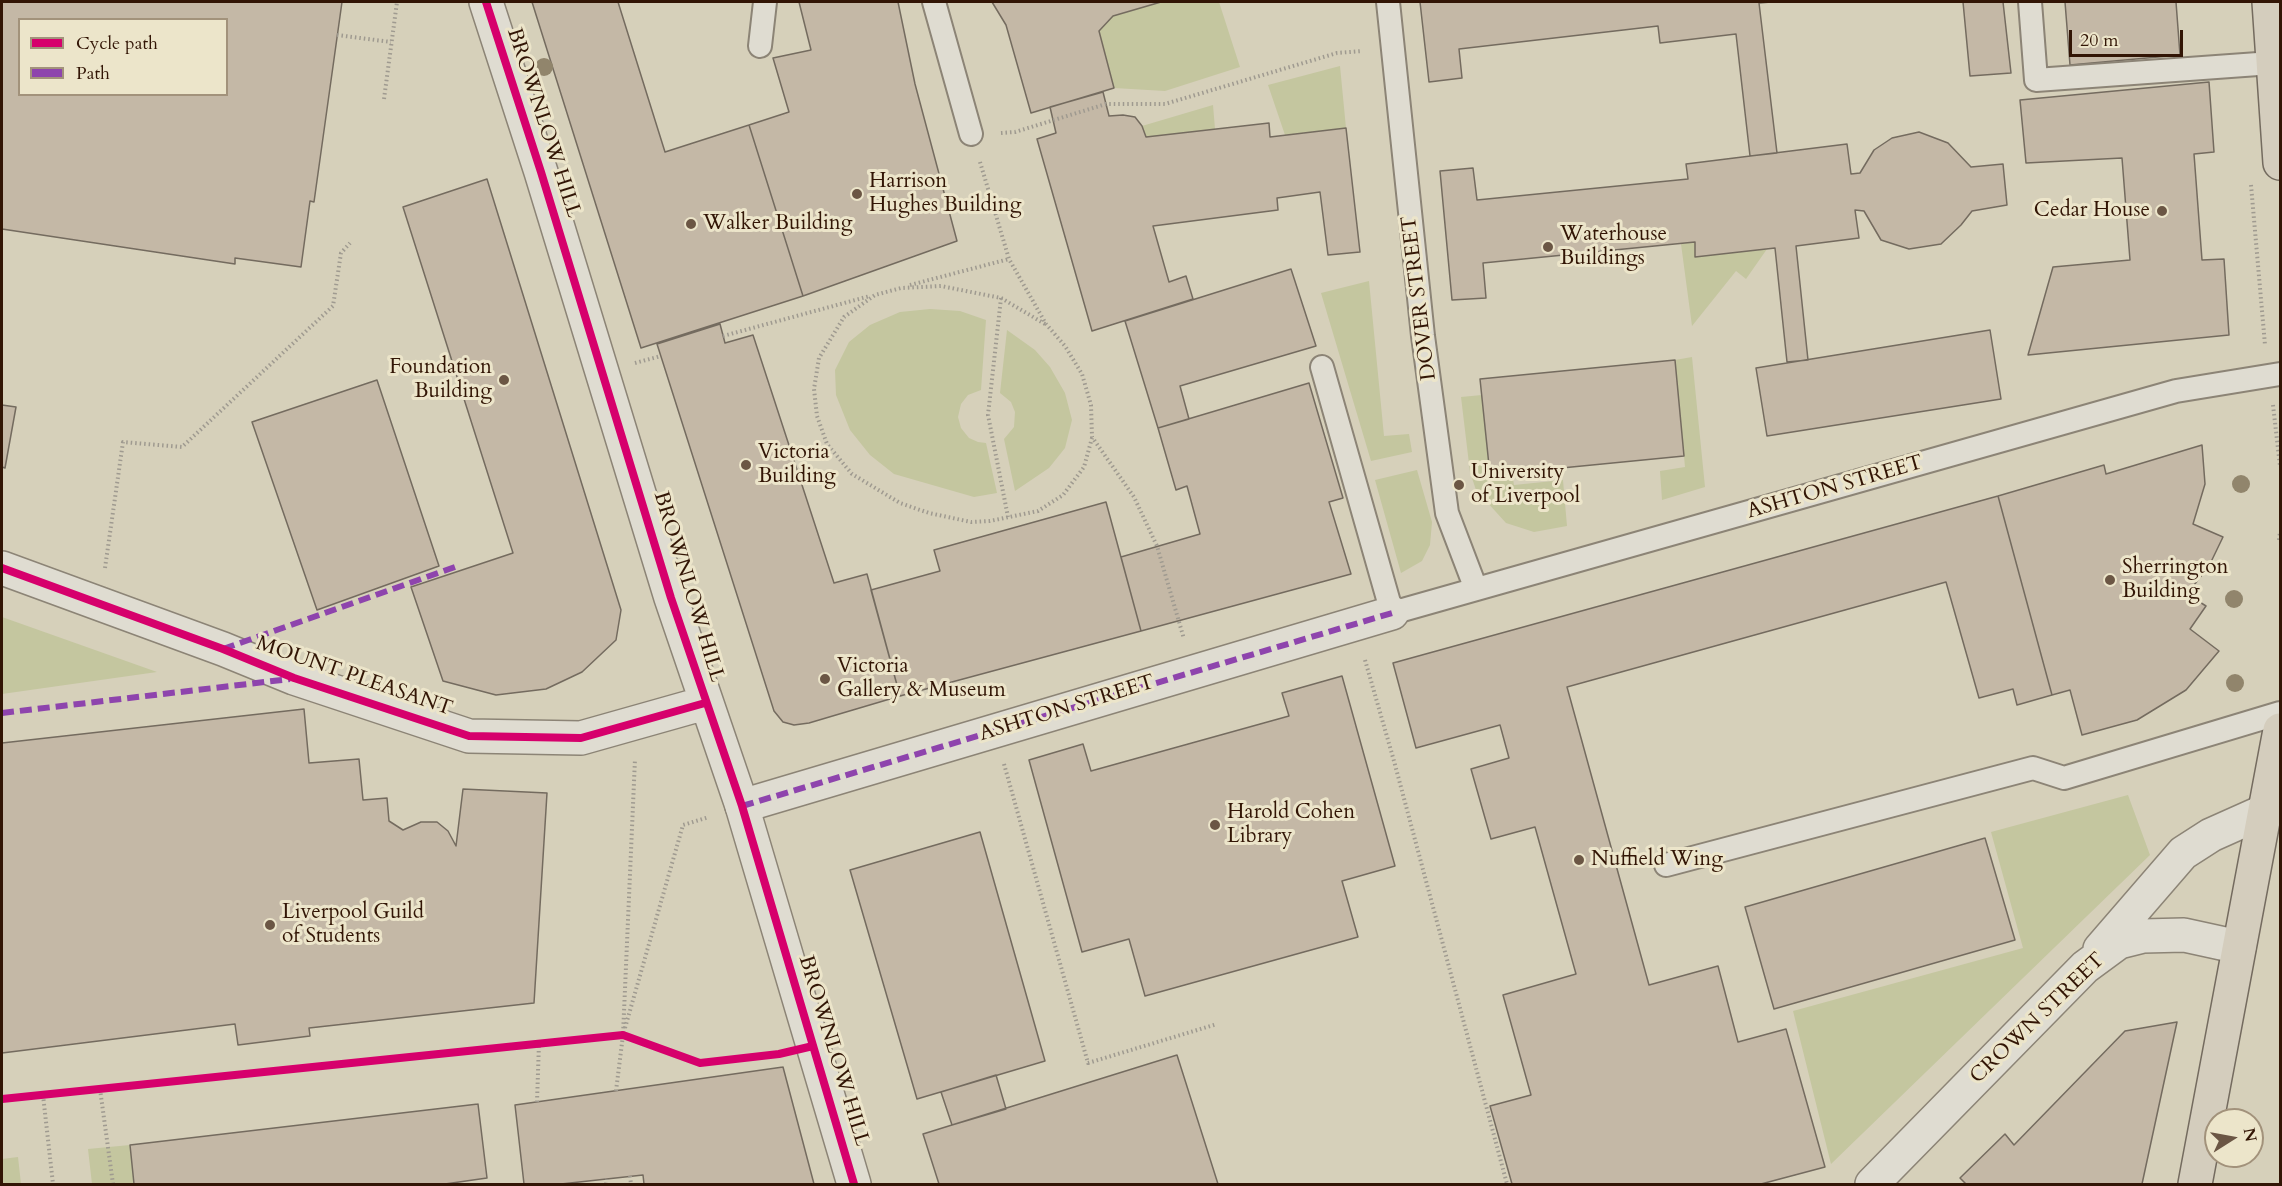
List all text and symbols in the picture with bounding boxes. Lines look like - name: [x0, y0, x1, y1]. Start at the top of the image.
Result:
- legend: [18, 18, 228, 96]
- scale bar: [2072, 18, 2186, 56]
- street label: BROWNLOW HILL: [500, 25, 586, 221]
- text: 20 m: [2080, 28, 2119, 53]
- text: Cycle path: [76, 31, 158, 56]
- text: Path: [76, 61, 110, 86]
- place label: Harrison Hughes Building: [869, 169, 1021, 219]
- marker: Harrison Hughes Building: [850, 187, 864, 201]
- place label: Cedar House: [2034, 198, 2150, 224]
- marker: Cedar House: [2155, 204, 2169, 218]
- place label: Walker Building: [703, 211, 853, 237]
- street label: DOVER STREET: [1397, 214, 1443, 382]
- marker: Walker Building: [684, 217, 698, 231]
- place label: Waterhouse Buildings: [1560, 222, 1667, 272]
- marker: Waterhouse Buildings: [1541, 240, 1555, 254]
- place label: Foundation Building: [389, 355, 492, 405]
- marker: Foundation Building: [497, 373, 511, 387]
- place label: Victoria Building: [758, 440, 836, 490]
- street label: ASHTON STREET: [1744, 451, 1926, 525]
- marker: Victoria Building: [739, 458, 753, 472]
- place label: University of Liverpool: [1471, 460, 1580, 510]
- marker: University of Liverpool: [1452, 478, 1466, 492]
- street label: BROWNLOW HILL: [647, 489, 729, 685]
- place label: Sherrington Building: [2122, 555, 2228, 605]
- marker: Sherrington Building: [2103, 573, 2117, 587]
- street label: MOUNT PLEASANT: [253, 632, 455, 722]
- place label: Victoria Gallery & Museum: [837, 654, 1006, 704]
- street label: ASHTON STREET: [976, 670, 1158, 748]
- marker: Victoria Gallery & Museum: [818, 672, 832, 686]
- place label: Harold Cohen Library: [1227, 800, 1355, 850]
- marker: Harold Cohen Library: [1208, 818, 1222, 832]
- place label: Nuffield Wing: [1591, 847, 1723, 873]
- marker: Nuffield Wing: [1572, 853, 1586, 867]
- place label: Liverpool Guild of Students: [282, 900, 424, 950]
- marker: Liverpool Guild of Students: [263, 918, 277, 932]
- street label: CROWN STREET: [1965, 948, 2111, 1090]
- street label: BROWNLOW HILL: [792, 953, 874, 1149]
- north arrow: [2204, 1108, 2264, 1168]
- text: N: [2238, 1126, 2262, 1144]

